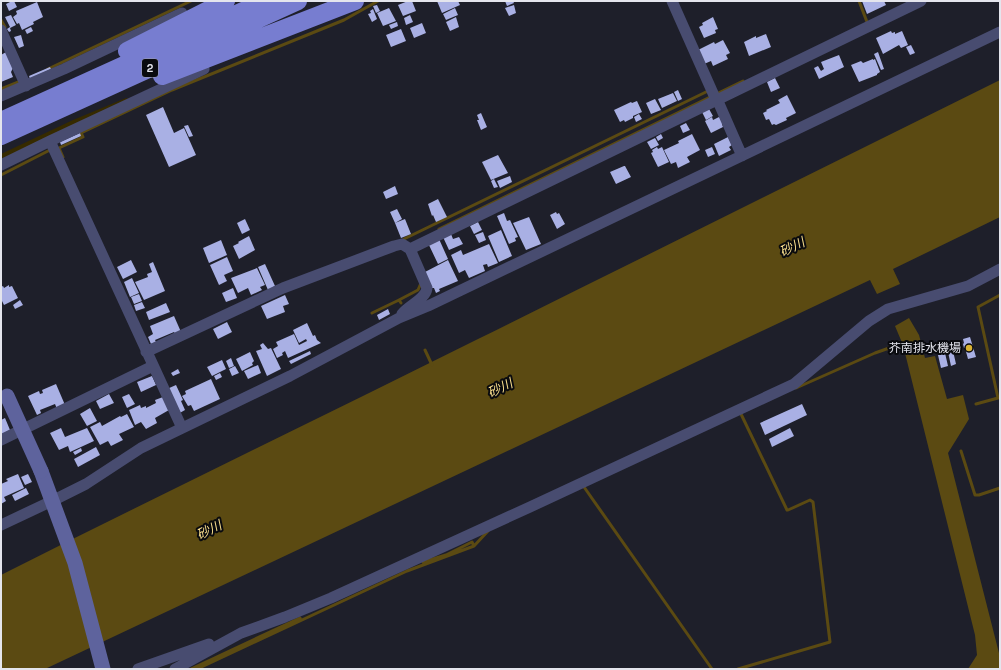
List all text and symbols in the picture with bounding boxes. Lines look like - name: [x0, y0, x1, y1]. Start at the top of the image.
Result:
- road number: 2: [142, 59, 158, 77]
- water label: 砂川: [777, 233, 809, 260]
- place label: 芥南排水機場: [889, 340, 961, 356]
- marker: 芥南排水機場: [964, 343, 974, 353]
- water label: 砂川: [485, 374, 517, 401]
- water label: 砂川: [194, 516, 226, 543]

